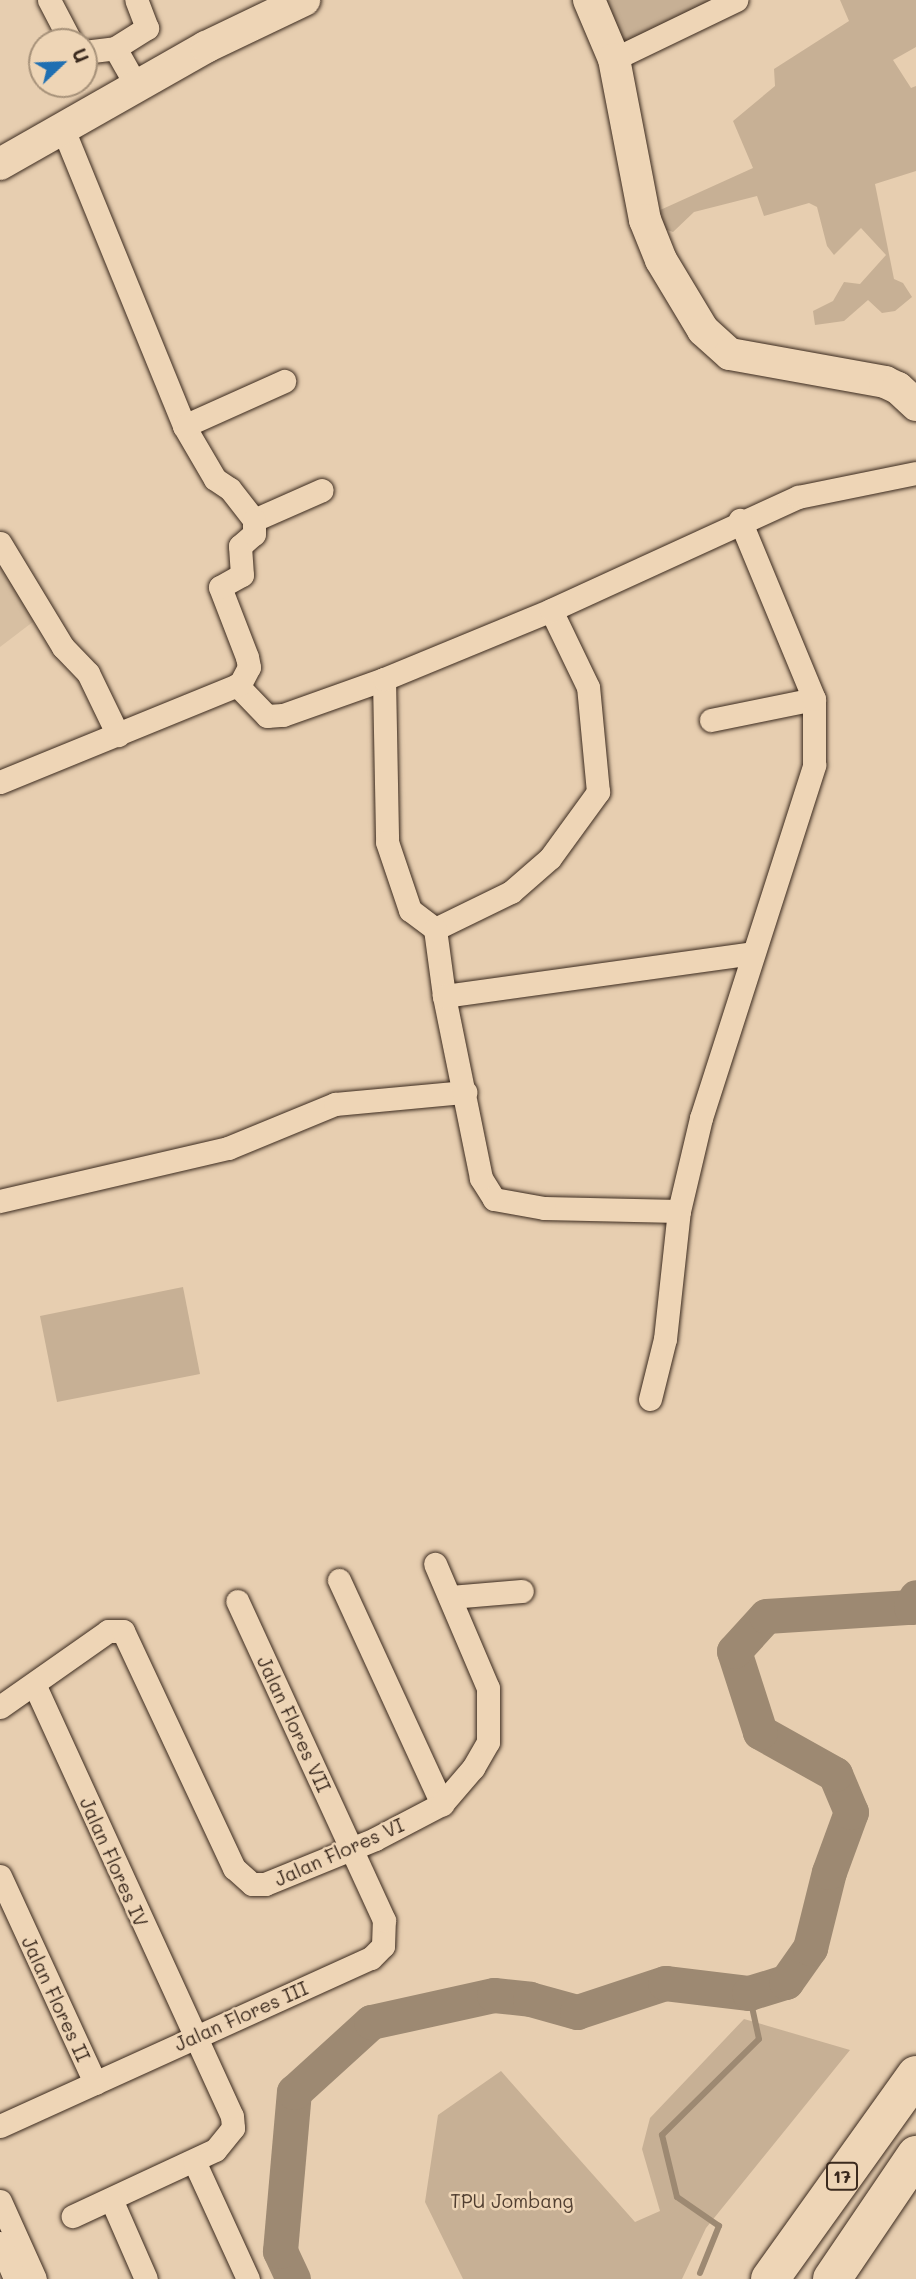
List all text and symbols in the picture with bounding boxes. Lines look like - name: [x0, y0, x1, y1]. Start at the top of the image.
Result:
- north arrow: [28, 28, 98, 98]
- text: U: [67, 44, 95, 66]
- street label: Jalan Flores VII: [252, 1652, 336, 1796]
- street label: Jalan Flores IV: [75, 1794, 153, 1930]
- street label: Jalan Flores VI: [271, 1813, 407, 1891]
- street label: Jalan Flores II: [17, 1933, 95, 2065]
- street label: Jalan Flores III: [171, 1976, 311, 2056]
- road number: 17: [824, 2162, 860, 2190]
- park label: TPU Jombang: [450, 2190, 574, 2212]

